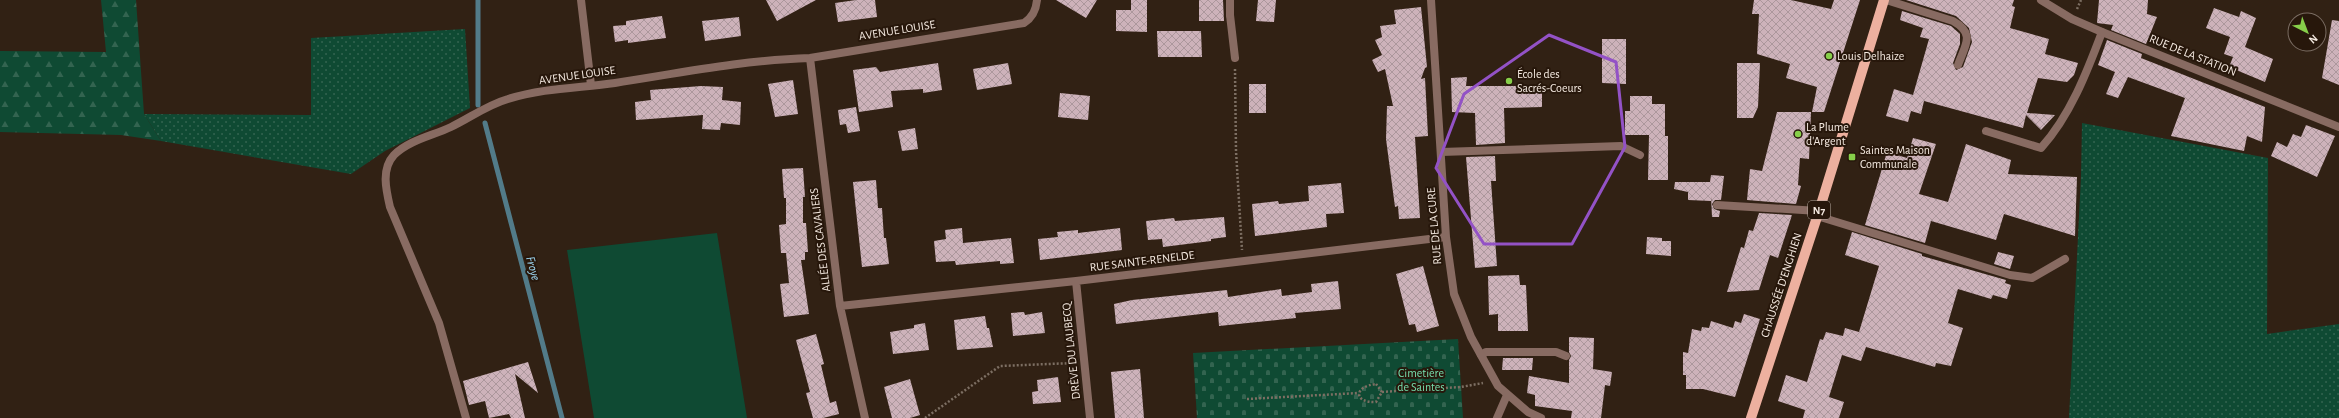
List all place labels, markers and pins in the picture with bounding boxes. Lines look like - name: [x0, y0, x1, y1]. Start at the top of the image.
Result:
- place label: Louis Delhaize: [1837, 50, 1904, 62]
- marker: Louis Delhaize: [1824, 51, 1834, 61]
- place label: École des Sacrés-Coeurs: [1517, 67, 1582, 94]
- marker: École des Sacrés-Coeurs: [1504, 76, 1514, 86]
- place label: La Plume d'Argent: [1806, 121, 1849, 147]
- marker: La Plume d'Argent: [1793, 129, 1803, 139]
- place label: Saintes Maison Communale: [1860, 144, 1930, 170]
- marker: Saintes Maison Communale: [1847, 152, 1857, 162]

